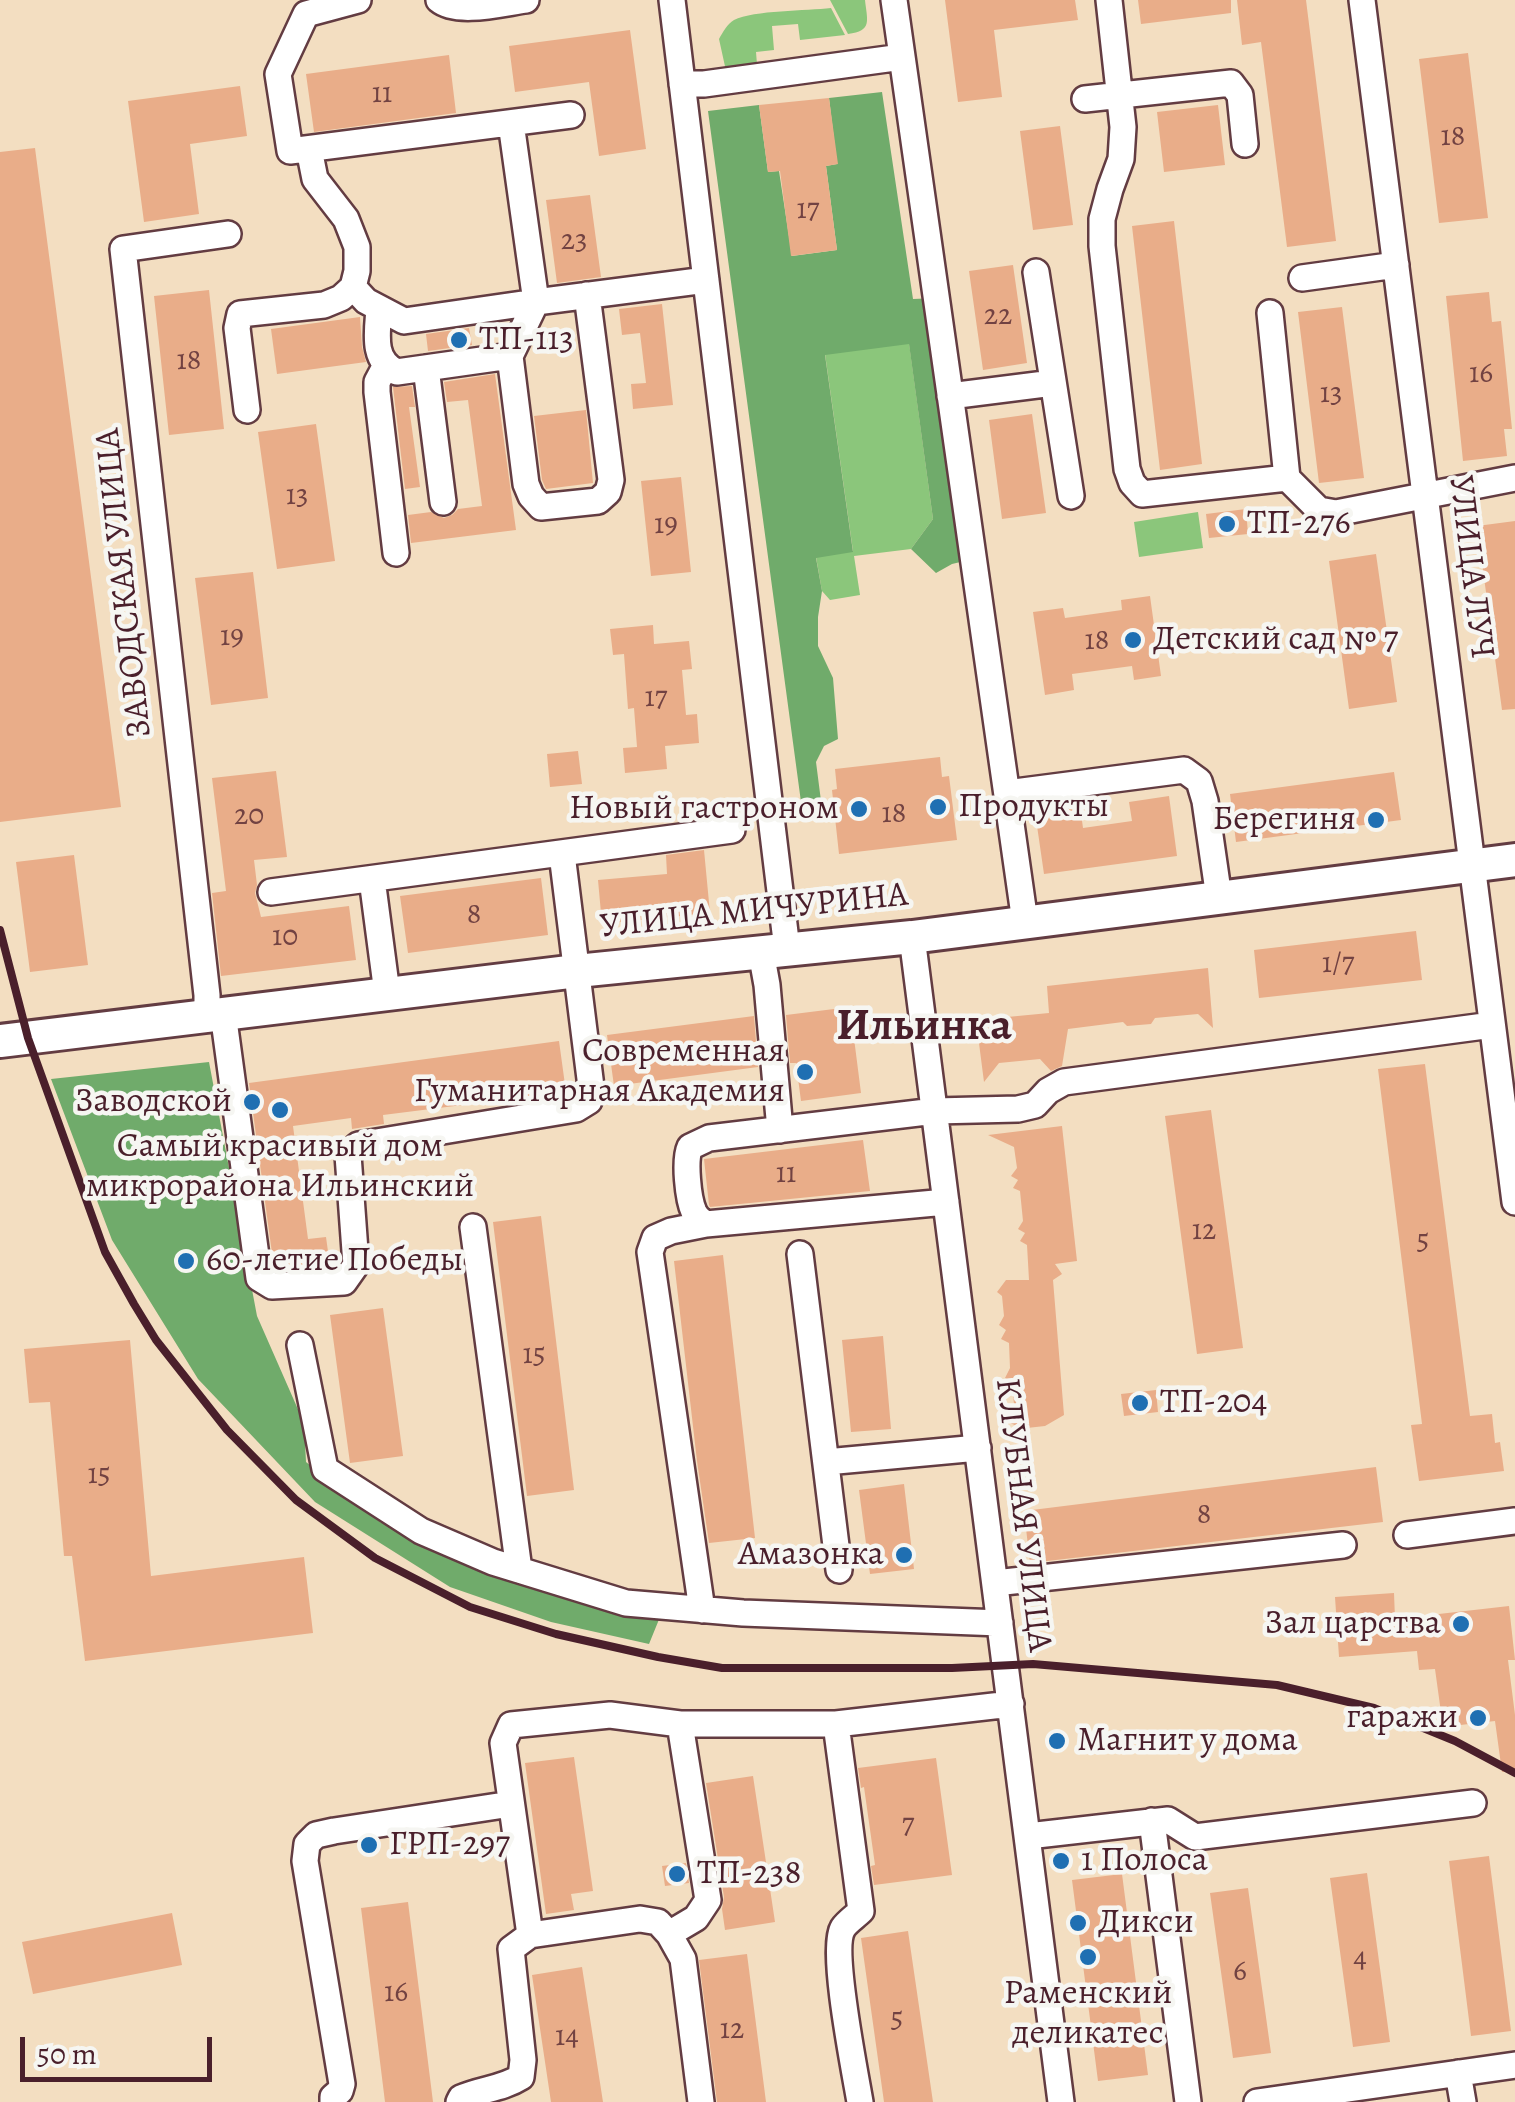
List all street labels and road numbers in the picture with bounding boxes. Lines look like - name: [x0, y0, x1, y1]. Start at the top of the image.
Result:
- street label: ЗАВОДСКАЯ УЛИЦА: [88, 426, 162, 740]
- street label: УЛИЦА ЛУЧ: [1438, 473, 1502, 661]
- street label: УЛИЦА МИЧУРИНА: [598, 875, 910, 949]
- street label: КЛУБНАЯ УЛИЦА: [984, 1376, 1060, 1654]

